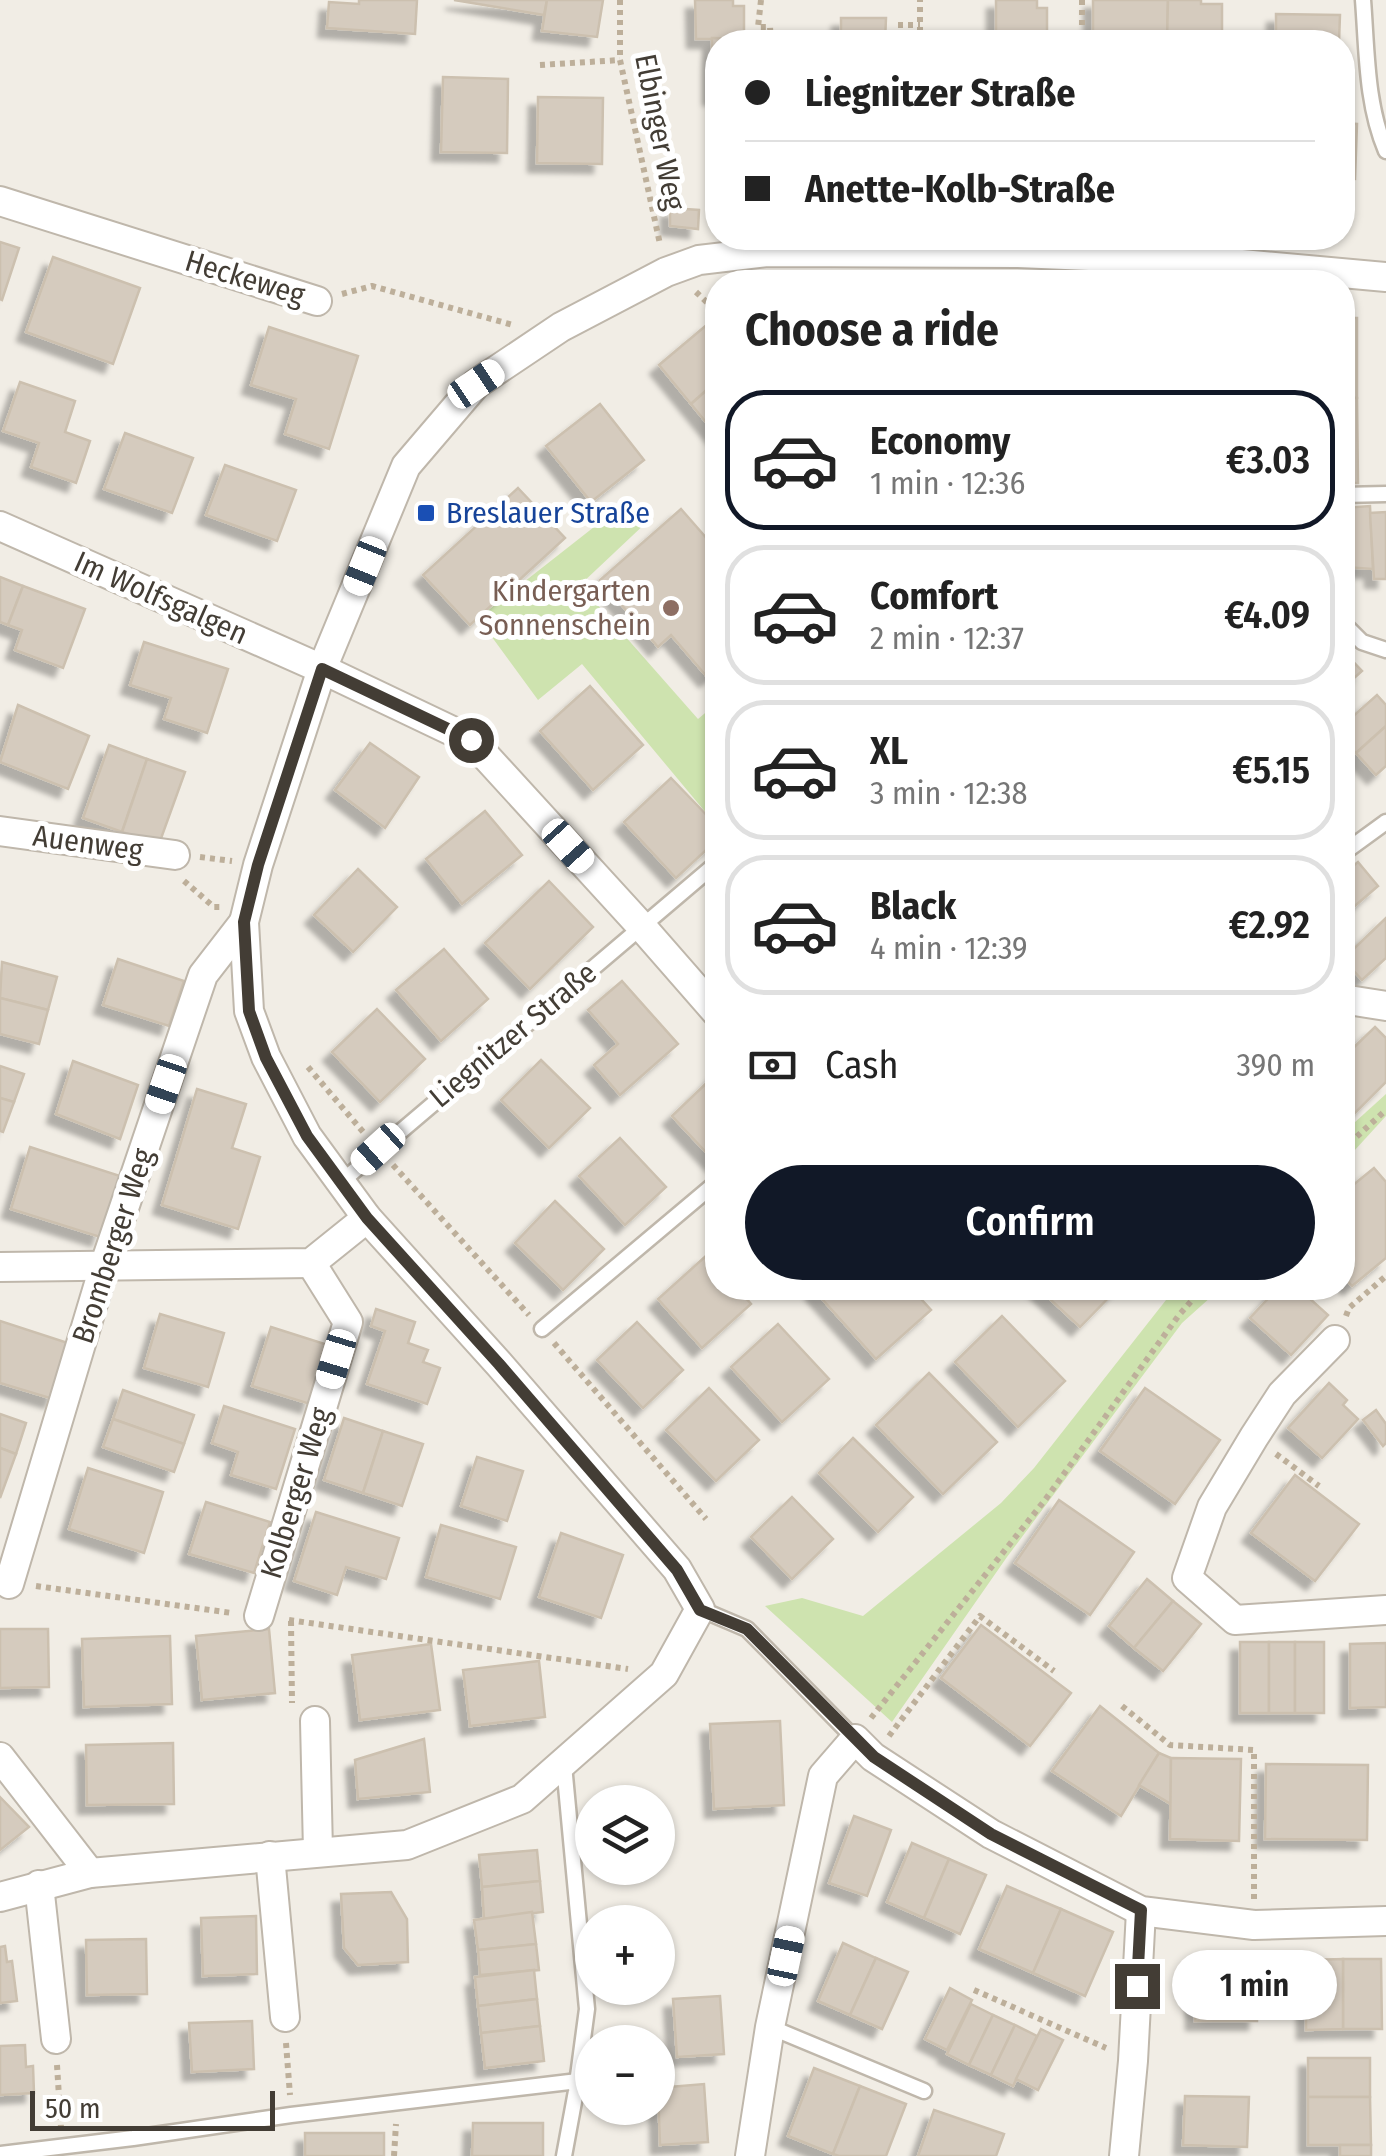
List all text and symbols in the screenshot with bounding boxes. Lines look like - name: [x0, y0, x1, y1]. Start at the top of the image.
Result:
- street label: Elbinger Weg: [627, 51, 693, 214]
- text: Liegnitzer Straße: [805, 70, 1075, 116]
- text: Anette-Kolb-Straße: [805, 166, 1115, 212]
- street label: Heckeweg: [181, 243, 310, 313]
- text: Choose a ride: [745, 303, 999, 357]
- car: [443, 355, 509, 413]
- icon: car: [750, 415, 840, 505]
- text: Economy: [870, 418, 1010, 464]
- text: €3.03: [1226, 437, 1310, 483]
- text: 1 min · 12:36: [870, 464, 1025, 502]
- place label: Breslauer Straße: [446, 495, 650, 531]
- marker: Breslauer Straße: [415, 502, 437, 524]
- car: [340, 533, 390, 599]
- street label: Im Wolfsgalgen: [69, 544, 253, 652]
- icon: car: [750, 570, 840, 660]
- place label: Kindergarten Sonnenschein: [478, 573, 651, 643]
- text: Comfort: [870, 573, 998, 619]
- text: €4.09: [1224, 592, 1310, 638]
- marker: Kindergarten Sonnenschein: [660, 597, 682, 619]
- text: 2 min · 12:37: [870, 619, 1024, 657]
- route start: [449, 718, 494, 763]
- icon: car: [750, 725, 840, 815]
- text: XL: [870, 728, 908, 774]
- text: €5.15: [1232, 747, 1310, 793]
- text: 3 min · 12:38: [870, 774, 1027, 812]
- car: [537, 814, 599, 878]
- street label: Auenweg: [31, 817, 146, 869]
- icon: car: [750, 880, 840, 970]
- text: Black: [870, 883, 956, 929]
- text: €2.92: [1229, 902, 1310, 948]
- text: 4 min · 12:39: [870, 929, 1028, 967]
- street label: Liegnitzer Straße: [422, 955, 604, 1115]
- icon: cash: [745, 1038, 800, 1093]
- text: Cash: [825, 1042, 899, 1088]
- text: 390 m: [1237, 1046, 1315, 1084]
- car: [142, 1051, 190, 1117]
- car: [346, 1118, 410, 1180]
- street label: Bromberger Weg: [65, 1143, 162, 1348]
- button: Confirm: [745, 1165, 1315, 1280]
- car: [313, 1326, 359, 1392]
- street label: Kolberger Weg: [253, 1402, 339, 1583]
- map controls: [575, 1785, 675, 2125]
- button: layers: [575, 1785, 675, 1885]
- button: +: [575, 1905, 675, 2005]
- car: [765, 1924, 807, 1988]
- callout: 1 min: [1172, 1951, 1337, 2021]
- route end: [1115, 1964, 1160, 2009]
- text: 1 min: [1220, 1966, 1289, 2004]
- button: −: [575, 2025, 675, 2125]
- scale bar: [30, 2086, 275, 2130]
- text: 50 m: [45, 2092, 101, 2125]

